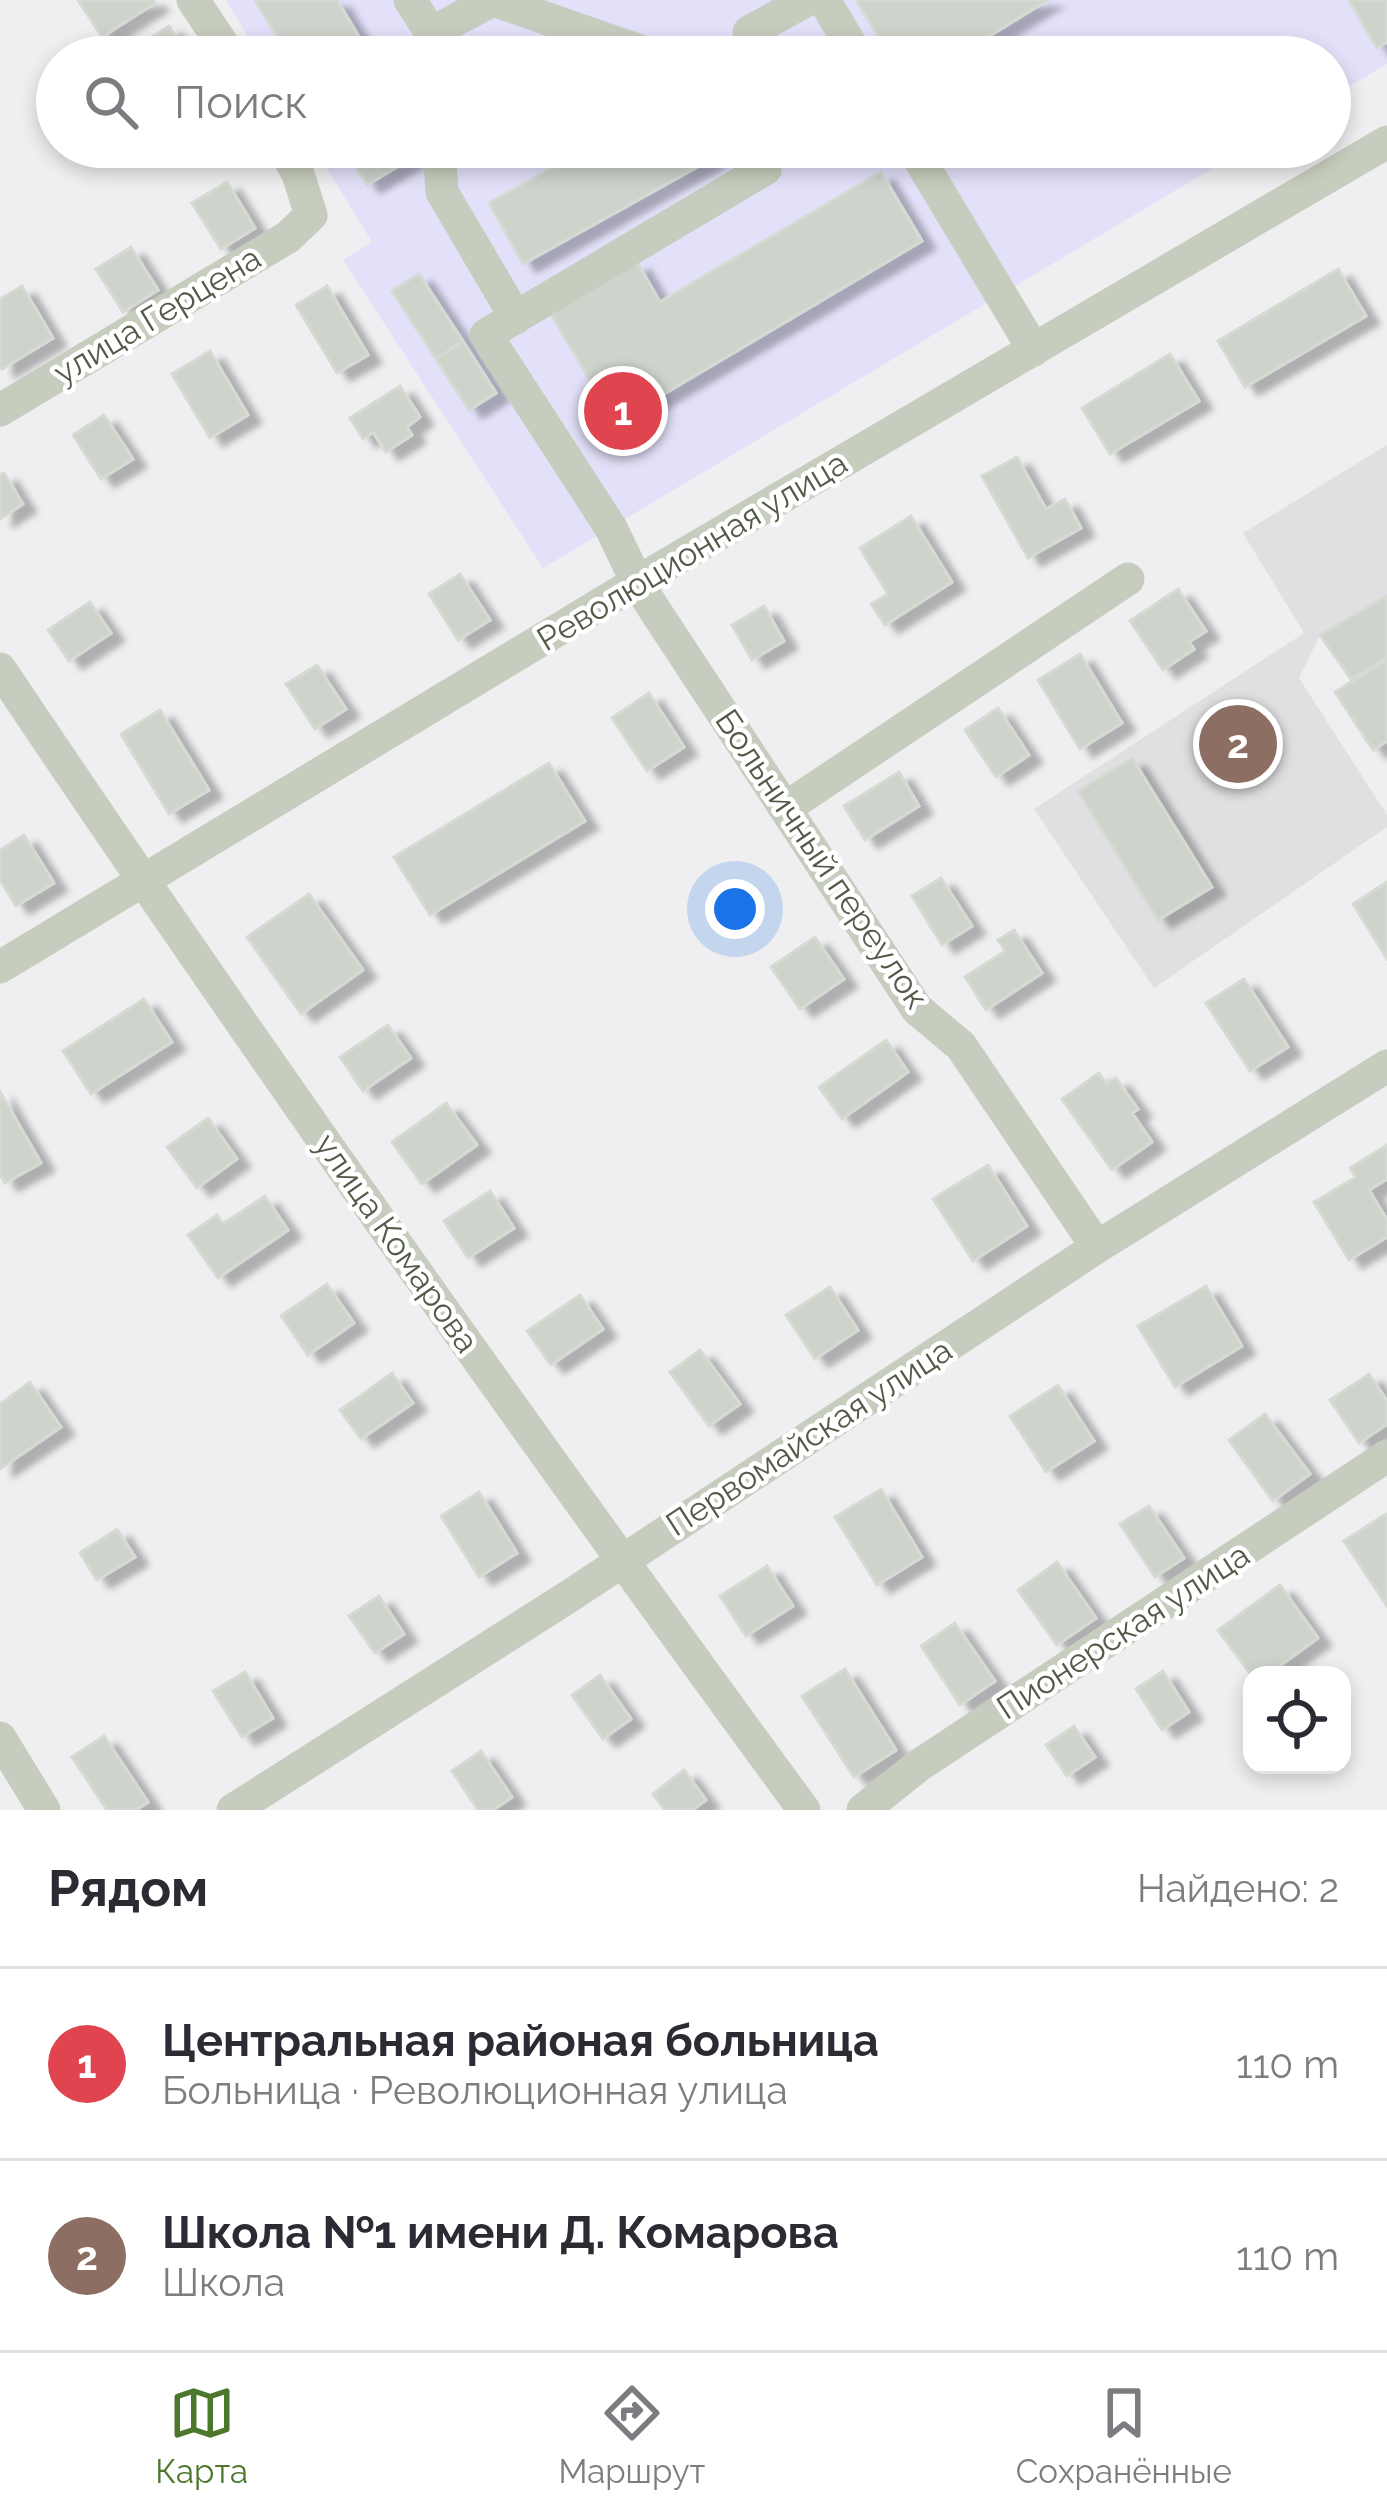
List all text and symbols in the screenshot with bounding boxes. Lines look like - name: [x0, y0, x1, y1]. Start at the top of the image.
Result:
- search box: [36, 36, 1351, 168]
- icon: search: [78, 69, 144, 135]
- text: Поиск: [174, 76, 308, 129]
- street label: улица Герцена: [47, 238, 267, 392]
- pin: 1: [584, 366, 662, 456]
- street label: Революционная улица: [530, 443, 854, 659]
- pin: 2: [1199, 699, 1277, 789]
- street label: Больничный переулок: [707, 702, 937, 1016]
- your location: [705, 879, 765, 939]
- street label: улица Комарова: [307, 1126, 487, 1360]
- street label: Первомайская улица: [659, 1330, 959, 1544]
- street label: Пионерская улица: [990, 1535, 1256, 1727]
- map controls: [1243, 1666, 1351, 1774]
- button: locate: [1243, 1666, 1351, 1774]
- text: Рядом: [48, 1858, 208, 1918]
- text: Найдено: 2: [1137, 1865, 1339, 1911]
- text: Центральная районая больница: [162, 2014, 879, 2067]
- text: 1: [77, 2041, 97, 2087]
- text: 110 m: [1236, 2041, 1339, 2087]
- text: Больница · Революционная улица: [162, 2067, 788, 2113]
- text: Школа №1 имени Д. Комарова: [162, 2206, 839, 2259]
- text: 2: [76, 2233, 98, 2279]
- text: 110 m: [1236, 2233, 1339, 2279]
- text: Школа: [162, 2259, 285, 2305]
- tab: Карта: [155, 2380, 248, 2491]
- tab: Маршрут: [558, 2380, 705, 2491]
- tab: Сохранённые: [1016, 2380, 1232, 2491]

